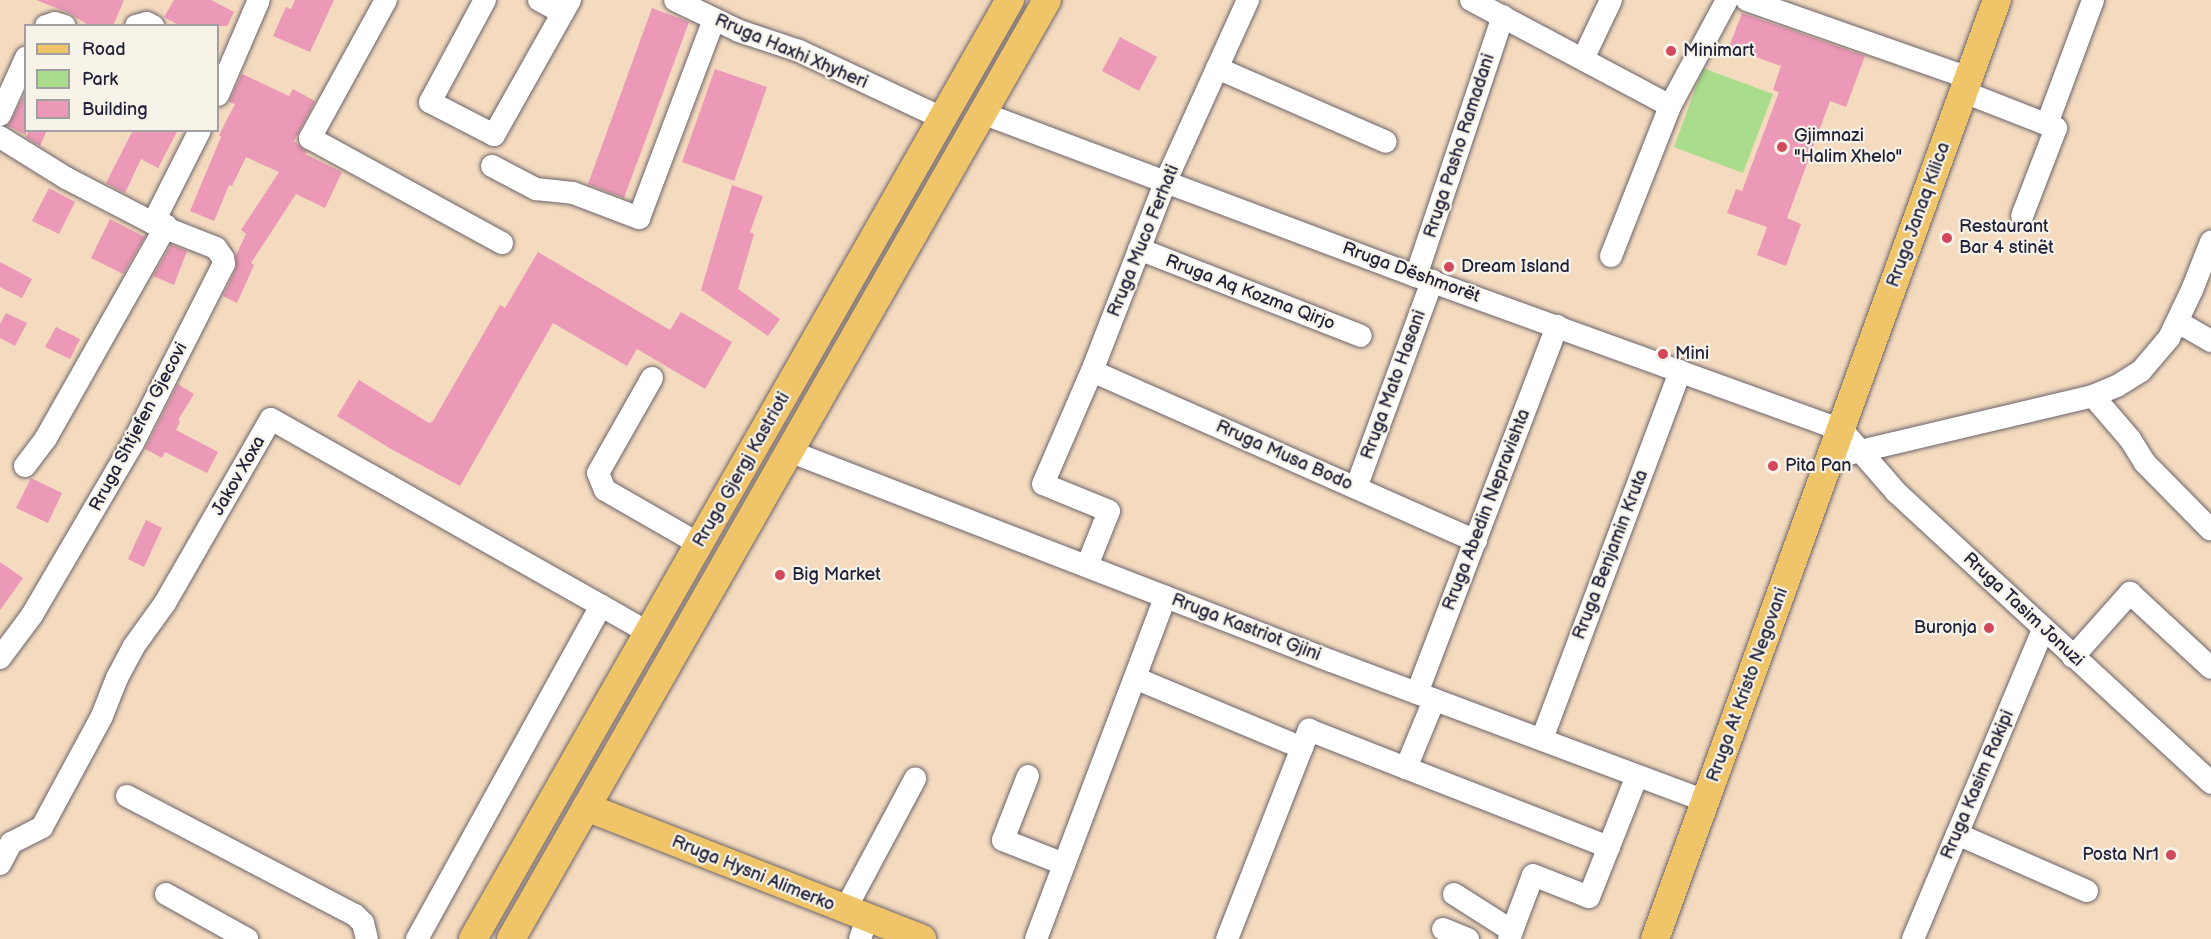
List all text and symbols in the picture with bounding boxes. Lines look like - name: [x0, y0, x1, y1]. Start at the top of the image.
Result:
- street label: Rruga Haxhi Xhyheri: [711, 10, 871, 94]
- legend: [24, 24, 219, 132]
- text: Road: [82, 39, 126, 60]
- place label: Minimart: [1683, 40, 1754, 62]
- marker: Minimart: [1664, 44, 1678, 58]
- street label: Rruga Pasho Ramadani: [1420, 51, 1500, 241]
- text: Park: [82, 69, 118, 90]
- text: Building: [82, 99, 148, 120]
- place label: Gjimnazi "Halim Xhelo": [1794, 126, 1903, 168]
- street label: Rruga Janaq Kilica: [1883, 139, 1955, 291]
- marker: Gjimnazi "Halim Xhelo": [1775, 140, 1789, 154]
- street label: Rruga Muco Ferhati: [1104, 162, 1184, 320]
- place label: Restaurant Bar 4 stinët: [1959, 217, 2054, 260]
- marker: Restaurant Bar 4 stinët: [1940, 231, 1954, 245]
- street label: Rruga Dëshmorët: [1339, 238, 1483, 308]
- street label: Rruga Aq Kozma Qirjo: [1162, 251, 1338, 335]
- place label: Dream Island: [1461, 256, 1570, 278]
- marker: Dream Island: [1442, 260, 1456, 274]
- street label: Rruga Mato Hasani: [1357, 307, 1431, 463]
- street label: Rruga Shtjefen Gjecovi: [85, 339, 193, 515]
- place label: Mini: [1675, 343, 1709, 365]
- marker: Mini: [1656, 347, 1670, 361]
- street label: Rruga Gjergj Kastrioti: [689, 389, 795, 551]
- street label: Rruga Abedin Nepravishta: [1439, 406, 1535, 614]
- street label: Rruga Musa Bodo: [1212, 416, 1356, 496]
- street label: Jakov Xoxa: [207, 432, 271, 520]
- place label: Pita Pan: [1785, 455, 1852, 477]
- marker: Pita Pan: [1766, 459, 1780, 473]
- street label: Rruga Benjamin Kruta: [1569, 467, 1653, 643]
- street label: Rruga Tasim Jonuzi: [1958, 548, 2088, 672]
- place label: Big Market: [792, 564, 881, 586]
- marker: Big Market: [773, 568, 787, 582]
- street label: Rruga At Kristo Negovani: [1703, 585, 1793, 785]
- street label: Rruga Kastriot Gjini: [1168, 590, 1324, 666]
- place label: Buronja: [1914, 617, 1977, 639]
- marker: Buronja: [1982, 621, 1996, 635]
- street label: Rruga Kasim Rakipi: [1937, 707, 2019, 863]
- street label: Rruga Hysni Alimerko: [668, 831, 838, 917]
- place label: Posta Nr1: [2082, 844, 2159, 866]
- marker: Posta Nr1: [2164, 848, 2178, 862]

